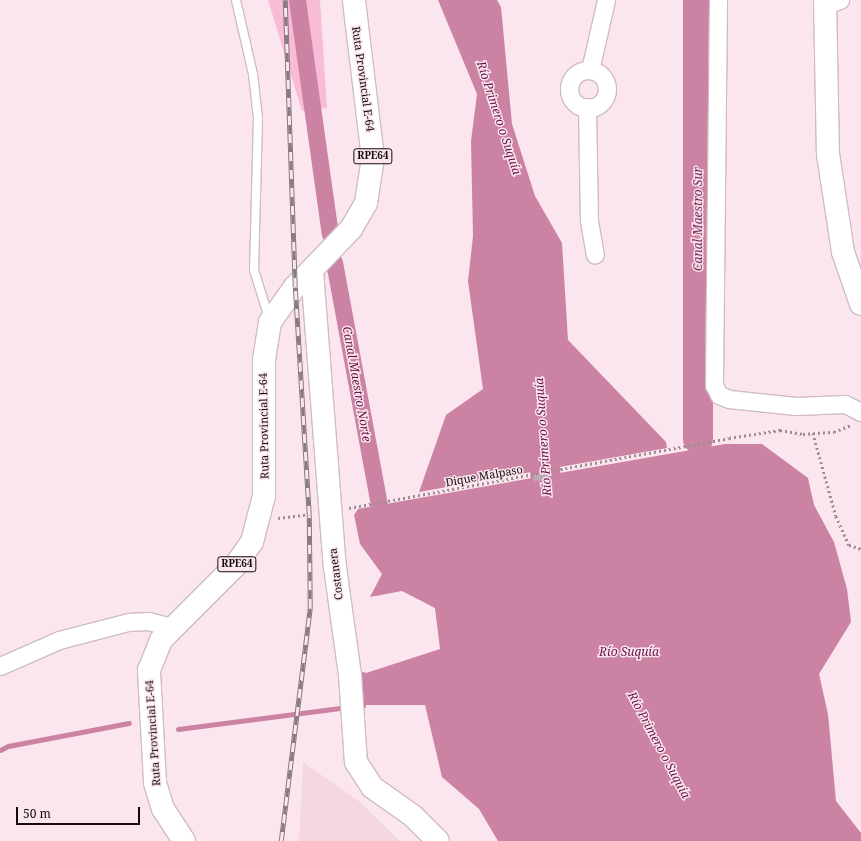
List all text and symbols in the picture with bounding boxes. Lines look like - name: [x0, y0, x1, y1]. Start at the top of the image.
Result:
- street label: Ruta Provincial E-64: [349, 25, 377, 133]
- water label: Río Primero o Suquía: [474, 59, 524, 177]
- road number: RPE64: [353, 148, 393, 164]
- water label: Canal Maestro Sur: [691, 167, 705, 271]
- water label: Canal Maestro Norte: [340, 325, 374, 443]
- street label: Ruta Provincial E-64: [256, 373, 272, 479]
- water label: Río Primero o Suquía: [532, 377, 554, 497]
- street label: Dique Malpaso: [444, 463, 524, 489]
- street label: Costanera: [326, 547, 346, 601]
- road number: RPE64: [217, 556, 257, 572]
- water label: Río Suquía: [599, 645, 659, 659]
- street label: Ruta Provincial E-64: [143, 680, 163, 786]
- water label: Río Primero o Suquía: [625, 689, 693, 801]
- scale bar: [18, 799, 142, 825]
- text: 50 m: [23, 805, 51, 822]

